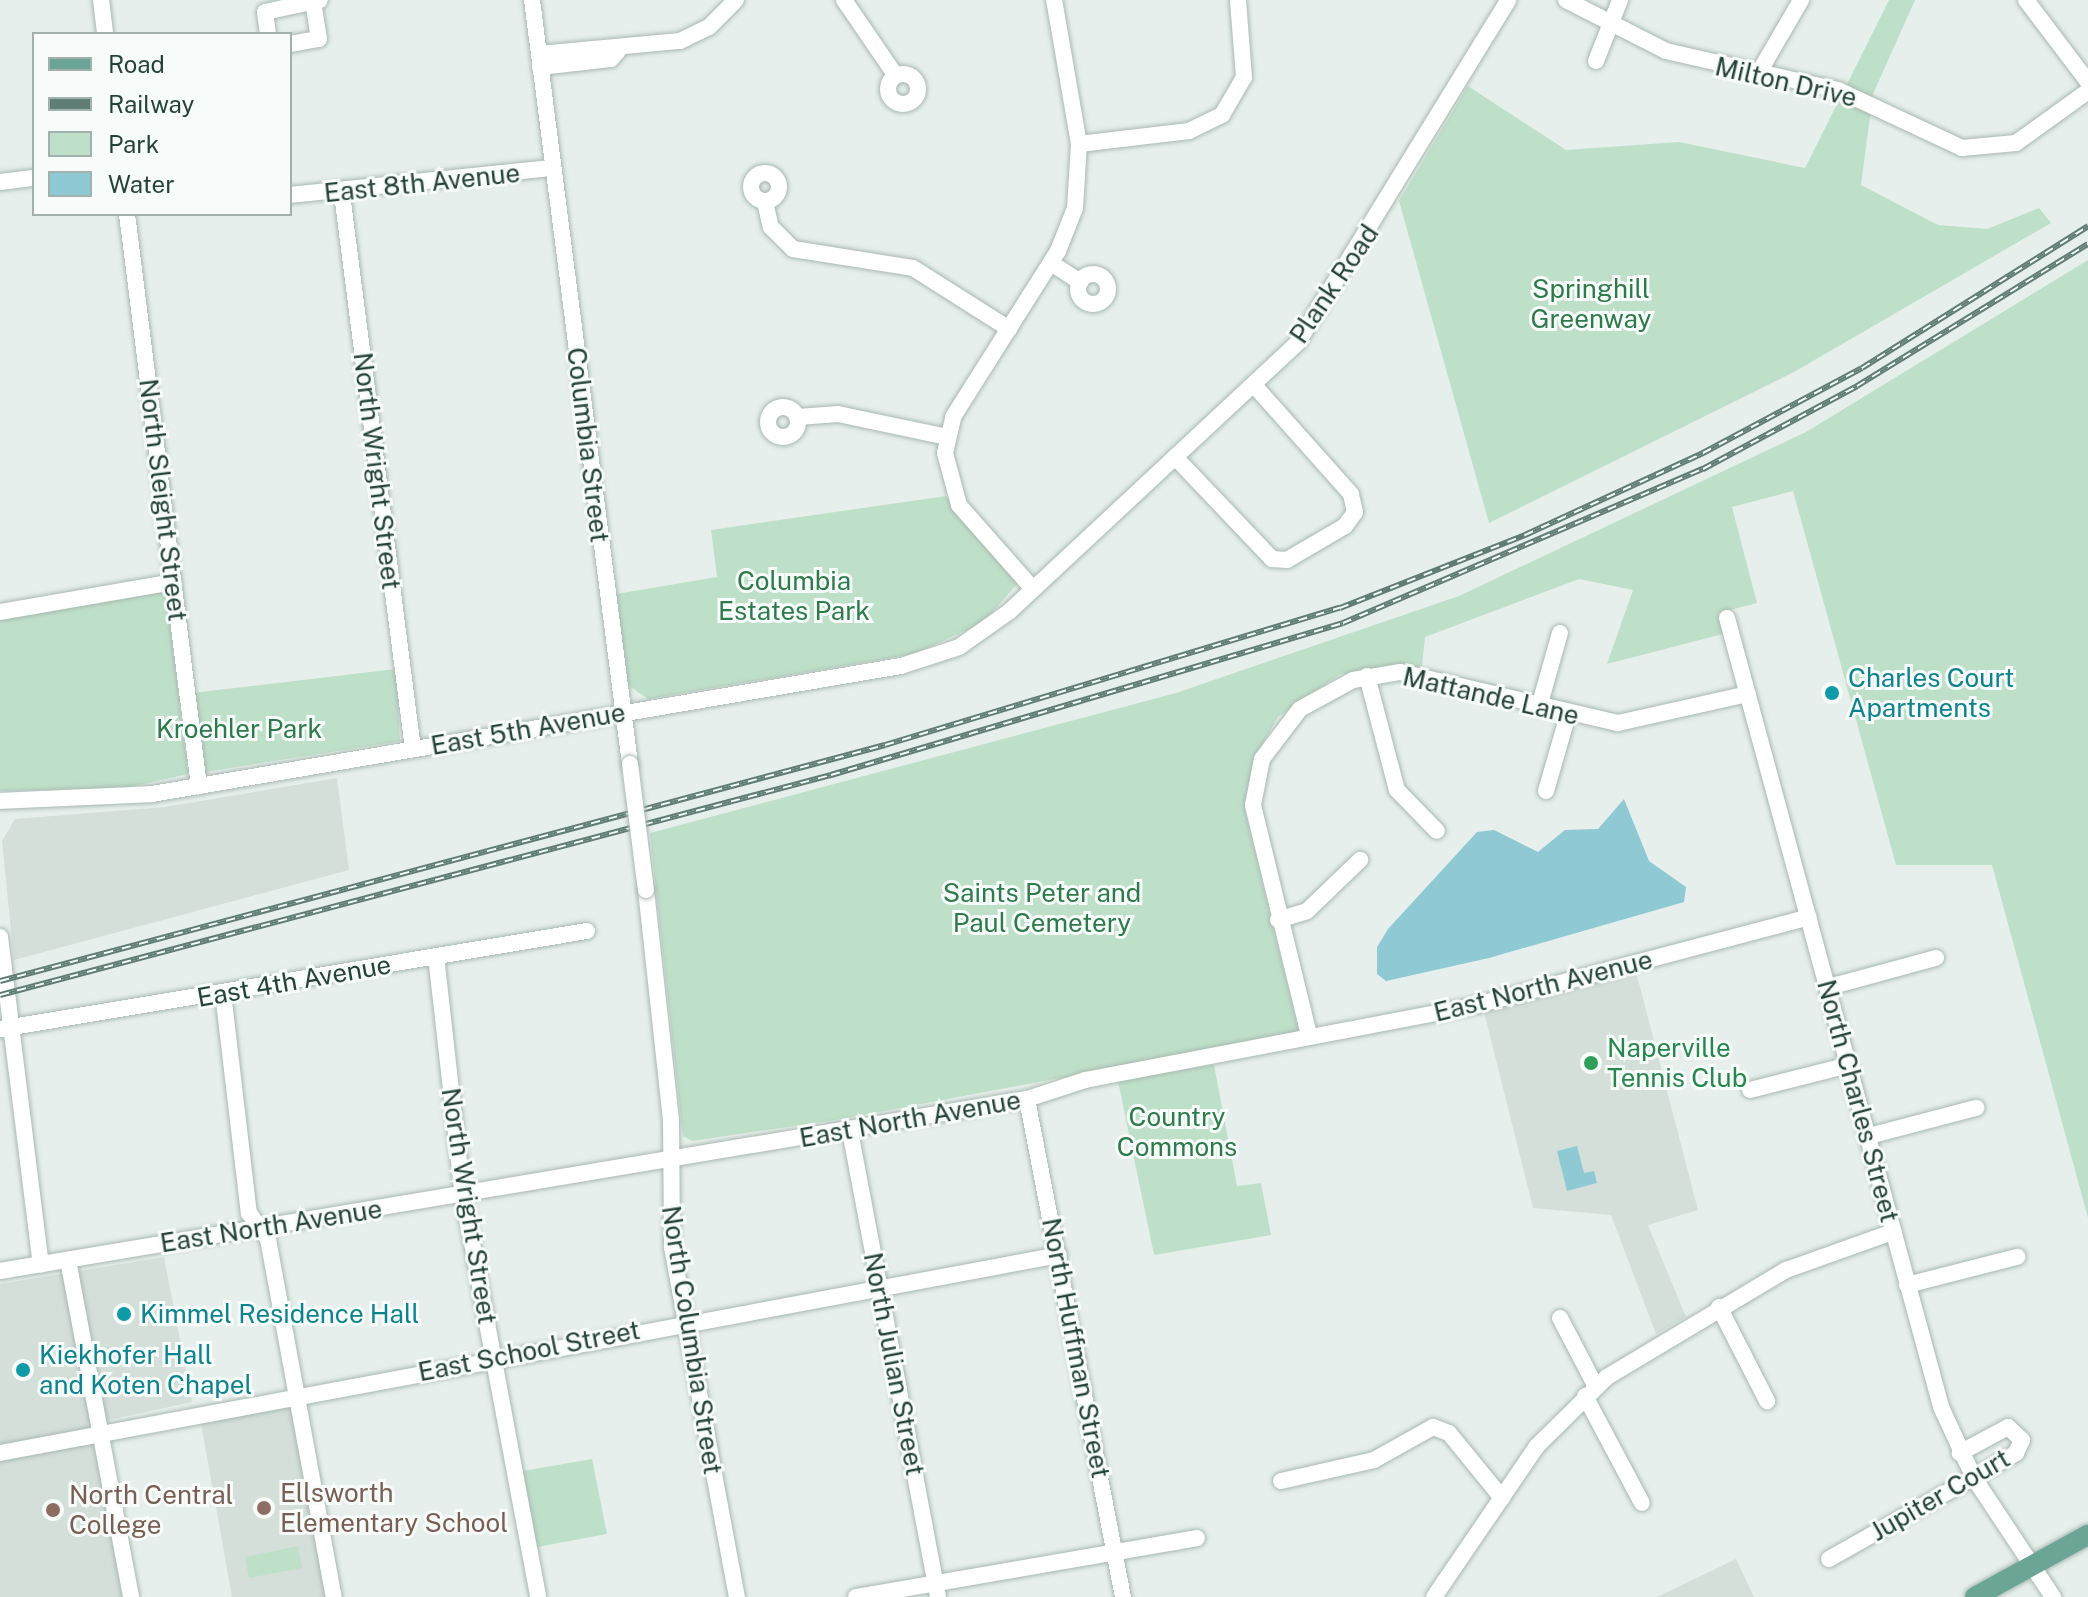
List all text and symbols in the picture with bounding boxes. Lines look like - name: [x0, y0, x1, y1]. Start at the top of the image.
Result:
- legend: [32, 32, 292, 216]
- text: Road: [108, 50, 165, 78]
- street label: Milton Drive: [1712, 51, 1860, 113]
- text: Railway: [108, 90, 194, 118]
- text: Park: [108, 130, 159, 158]
- street label: East 8th Avenue: [322, 157, 522, 209]
- text: Water: [108, 170, 175, 198]
- street label: Plank Road: [1283, 219, 1385, 349]
- park label: Springhill Greenway: [1531, 273, 1651, 334]
- street label: Columbia Street: [561, 346, 615, 544]
- street label: North Wright Street: [347, 350, 407, 592]
- street label: North Sleight Street: [133, 377, 193, 623]
- park label: Columbia Estates Park: [718, 565, 870, 626]
- street label: Mattande Lane: [1400, 661, 1582, 731]
- place label: Charles Court Apartments: [1848, 662, 2014, 724]
- marker: Charles Court Apartments: [1823, 684, 1841, 702]
- street label: East 5th Avenue: [428, 697, 628, 761]
- park label: Kroehler Park: [156, 713, 322, 745]
- park label: Saints Peter and Paul Cemetery: [943, 877, 1141, 938]
- street label: East North Avenue: [1430, 944, 1656, 1028]
- street label: East 4th Avenue: [195, 949, 393, 1013]
- street label: North Charles Street: [1811, 976, 1905, 1226]
- place label: Naperville Tennis Club: [1607, 1032, 1747, 1094]
- marker: Naperville Tennis Club: [1582, 1054, 1600, 1072]
- street label: East North Avenue: [797, 1084, 1023, 1154]
- street label: North Wright Street: [435, 1085, 503, 1327]
- park label: Country Commons: [1117, 1101, 1237, 1162]
- street label: East North Avenue: [158, 1193, 384, 1259]
- street label: North Columbia Street: [655, 1203, 729, 1477]
- street label: North Huffman Street: [1035, 1215, 1117, 1481]
- street label: North Julian Street: [857, 1250, 931, 1478]
- place label: Kimmel Residence Hall: [140, 1298, 420, 1330]
- marker: Kimmel Residence Hall: [115, 1305, 133, 1323]
- street label: East School Street: [415, 1314, 643, 1388]
- place label: Kiekhofer Hall and Koten Chapel: [39, 1339, 252, 1400]
- marker: Kiekhofer Hall and Koten Chapel: [14, 1361, 32, 1379]
- street label: Jupiter Court: [1865, 1443, 2015, 1547]
- place label: Ellsworth Elementary School: [280, 1477, 508, 1538]
- place label: North Central College: [69, 1479, 233, 1540]
- marker: Ellsworth Elementary School: [255, 1499, 273, 1517]
- marker: North Central College: [44, 1501, 62, 1519]

